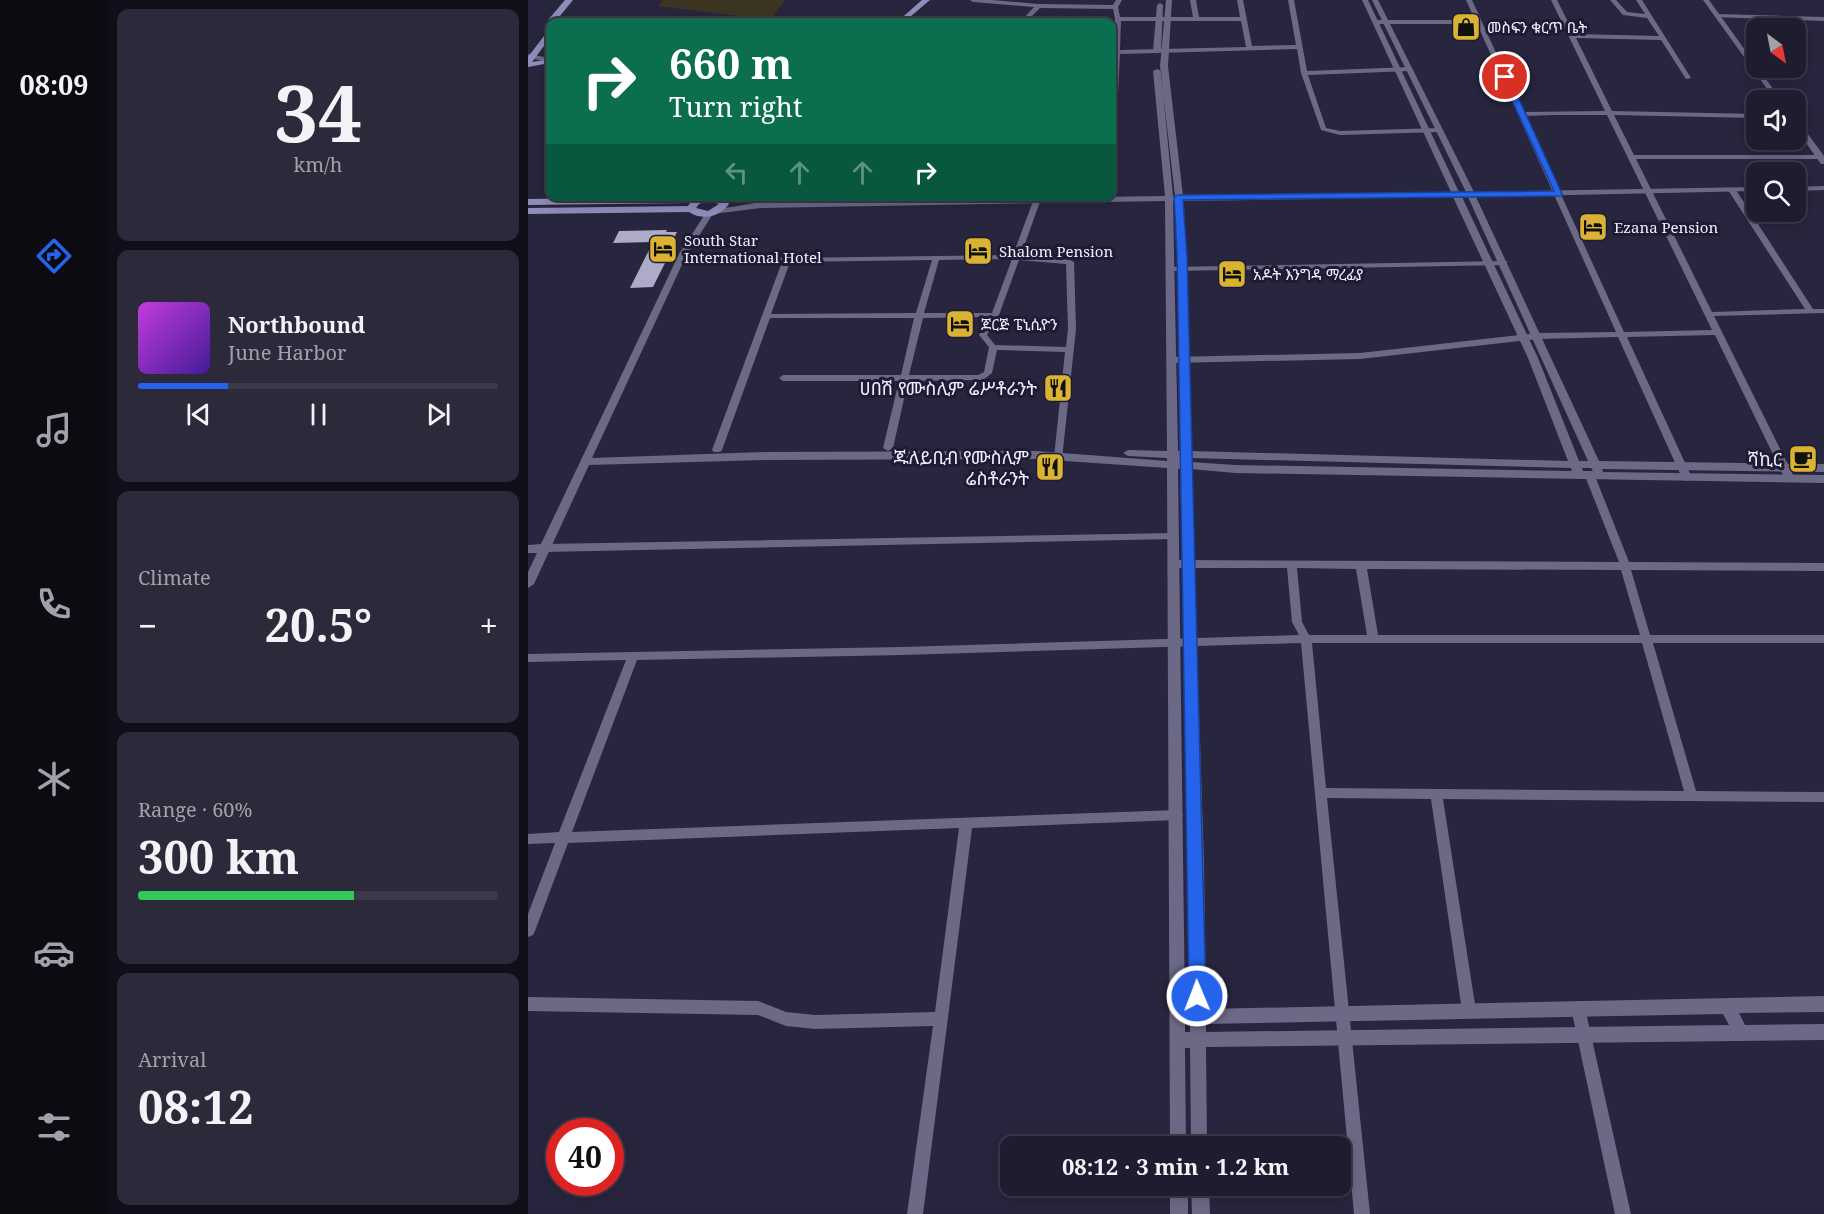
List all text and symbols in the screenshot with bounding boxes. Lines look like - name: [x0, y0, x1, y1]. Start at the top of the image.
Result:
- shop icon: መስፍን ቁርጥ ቤት: [1450, 11, 1482, 43]
- place label: መስፍን ቁርጥ ቤት: [1487, 17, 1587, 37]
- north arrow: [1746, 18, 1806, 78]
- map controls: [1746, 18, 1806, 222]
- text: 660 m: [669, 34, 793, 91]
- icon: right: [570, 42, 648, 120]
- pin: [1479, 51, 1530, 102]
- text: 34: [274, 59, 362, 165]
- icon: arrive: [1488, 60, 1521, 93]
- text: 08:09: [19, 66, 89, 103]
- text: Turn right: [669, 88, 802, 125]
- button: sound: [1746, 90, 1806, 150]
- text: km/h: [293, 151, 343, 178]
- icon: left: [720, 156, 753, 189]
- icon: ahead: [783, 156, 816, 189]
- icon: ahead: [846, 156, 879, 189]
- icon: right: [909, 156, 942, 189]
- button: search: [1746, 162, 1806, 222]
- hotel icon: Ezana Pension: [1577, 211, 1609, 243]
- place label: Ezana Pension: [1614, 217, 1718, 237]
- place label: South Star International Hotel: [684, 230, 822, 267]
- hotel icon: South Star International Hotel: [647, 233, 679, 265]
- icon: directions: [33, 235, 75, 277]
- hotel icon: Shalom Pension: [962, 235, 994, 267]
- place label: Shalom Pension: [999, 241, 1113, 261]
- hotel icon: አዶት እንግዳ ማረፊያ: [1216, 258, 1248, 290]
- place label: አዶት እንግዳ ማረፊያ: [1253, 264, 1363, 284]
- hotel icon: ጆርጅ ፔኒሲዮን: [944, 308, 976, 340]
- text: Northbound: [228, 309, 365, 339]
- place label: ጆርጅ ፔኒሲዮን: [981, 314, 1058, 334]
- text: June Harbor: [228, 339, 346, 366]
- restaurant icon: ሀበሽ የሙስሊም ሬሥቶራንት: [1042, 372, 1074, 404]
- place label: ሀበሽ የሙስሊም ሬሥቶራንት: [860, 376, 1037, 400]
- icon: previous: [182, 398, 215, 431]
- icon: pause: [302, 398, 335, 431]
- icon: next: [422, 398, 455, 431]
- icon: music: [33, 409, 75, 451]
- cafe icon: ሻኪር: [1787, 443, 1819, 475]
- place label: ጁለይቢብ የሙስሊም ሬስቶራንት: [894, 445, 1029, 490]
- place label: ሻኪር: [1747, 447, 1782, 471]
- restaurant icon: ጁለይቢብ የሙስሊም ሬስቶራንት: [1034, 451, 1066, 483]
- text: Climate: [138, 564, 211, 591]
- icon: phone: [33, 583, 75, 625]
- text: 20.5°: [265, 594, 372, 655]
- text: −: [138, 603, 157, 648]
- text: +: [480, 603, 498, 648]
- icon: climate: [33, 758, 75, 800]
- text: Range · 60%: [138, 796, 252, 823]
- text: 300 km: [138, 826, 299, 887]
- icon: car: [33, 932, 75, 974]
- position arrow: [1165, 964, 1229, 1028]
- text: Arrival: [138, 1046, 206, 1073]
- text: 08:12: [138, 1076, 253, 1137]
- icon: filters: [33, 1106, 75, 1148]
- speed limit sign: 40: [546, 1118, 624, 1196]
- text: 08:12 · 3 min · 1.2 km: [1062, 1151, 1289, 1181]

